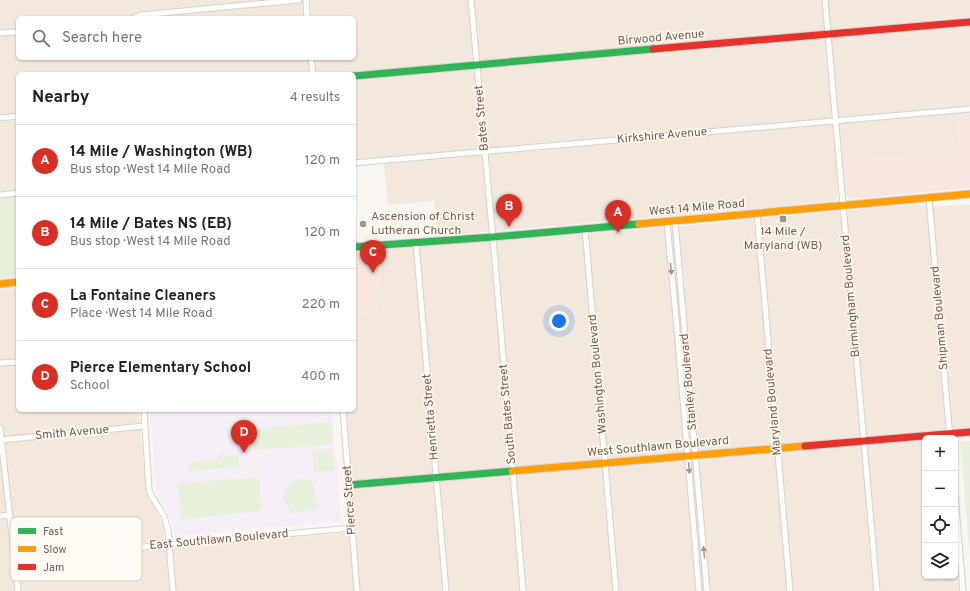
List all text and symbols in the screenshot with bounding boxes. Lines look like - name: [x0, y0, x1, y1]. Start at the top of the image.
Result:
- search box: [16, 16, 356, 60]
- street label: Birwood Avenue: [617, 26, 705, 50]
- icon: search: [30, 27, 52, 49]
- text: Search here: [62, 29, 142, 48]
- street label: Bates Street: [471, 84, 493, 152]
- text: Nearby: [32, 87, 89, 109]
- text: 4 results: [290, 90, 340, 106]
- street label: Kirkshire Avenue: [616, 124, 708, 148]
- text: 14 Mile / Washington (WB): [70, 143, 253, 162]
- text: A: [40, 153, 50, 169]
- text: 120 m: [305, 153, 340, 169]
- text: Bus stop · West 14 Mile Road: [70, 162, 231, 178]
- pin: B: [496, 194, 522, 227]
- street label: West 14 Mile Road: [648, 196, 746, 220]
- pin: A: [605, 200, 631, 233]
- place label: Ascension of Christ Lutheran Church: [371, 209, 475, 239]
- marker: 14 Mile / Maryland (WB): [778, 214, 788, 224]
- text: 14 Mile / Bates NS (EB): [70, 215, 232, 234]
- marker: Ascension of Christ Lutheran Church: [358, 219, 368, 229]
- place label: 14 Mile / Maryland (WB): [744, 224, 822, 254]
- text: B: [41, 225, 49, 241]
- text: 120 m: [305, 225, 340, 241]
- text: Bus stop · West 14 Mile Road: [70, 234, 231, 250]
- street label: Birmingham Boulevard: [838, 234, 864, 358]
- pin: C: [360, 240, 386, 273]
- one-way arrow: [668, 263, 675, 275]
- street label: Shipman Boulevard: [927, 265, 953, 371]
- text: La Fontaine Cleaners: [70, 287, 216, 306]
- text: C: [41, 297, 49, 313]
- text: 220 m: [302, 297, 340, 313]
- text: Place · West 14 Mile Road: [70, 306, 213, 322]
- your location: [549, 311, 569, 331]
- street label: Washington Boulevard: [585, 313, 611, 435]
- street label: Stanley Boulevard: [677, 333, 701, 431]
- street label: Maryland Boulevard: [760, 348, 786, 456]
- text: Pierce Elementary School: [70, 359, 251, 378]
- street label: South Bates Street: [496, 363, 520, 465]
- text: D: [40, 369, 50, 385]
- text: 400 m: [301, 369, 340, 385]
- street label: Henrietta Street: [419, 373, 443, 461]
- text: School: [70, 378, 110, 394]
- pin: D: [231, 420, 257, 453]
- street label: Smith Avenue: [34, 422, 110, 444]
- street label: West Southlawn Boulevard: [586, 433, 730, 461]
- map controls: [922, 435, 958, 579]
- button: +: [922, 435, 958, 471]
- one-way arrow: [685, 462, 692, 474]
- street label: Pierce Street: [340, 465, 360, 535]
- button: −: [922, 471, 958, 507]
- button: locate: [922, 507, 958, 543]
- legend: [10, 517, 142, 581]
- text: Fast: [43, 525, 63, 539]
- street label: East Southlawn Boulevard: [149, 526, 289, 554]
- text: Slow: [43, 543, 66, 557]
- button: layers: [922, 543, 958, 579]
- one-way arrow: [700, 546, 707, 558]
- text: Jam: [43, 561, 64, 575]

